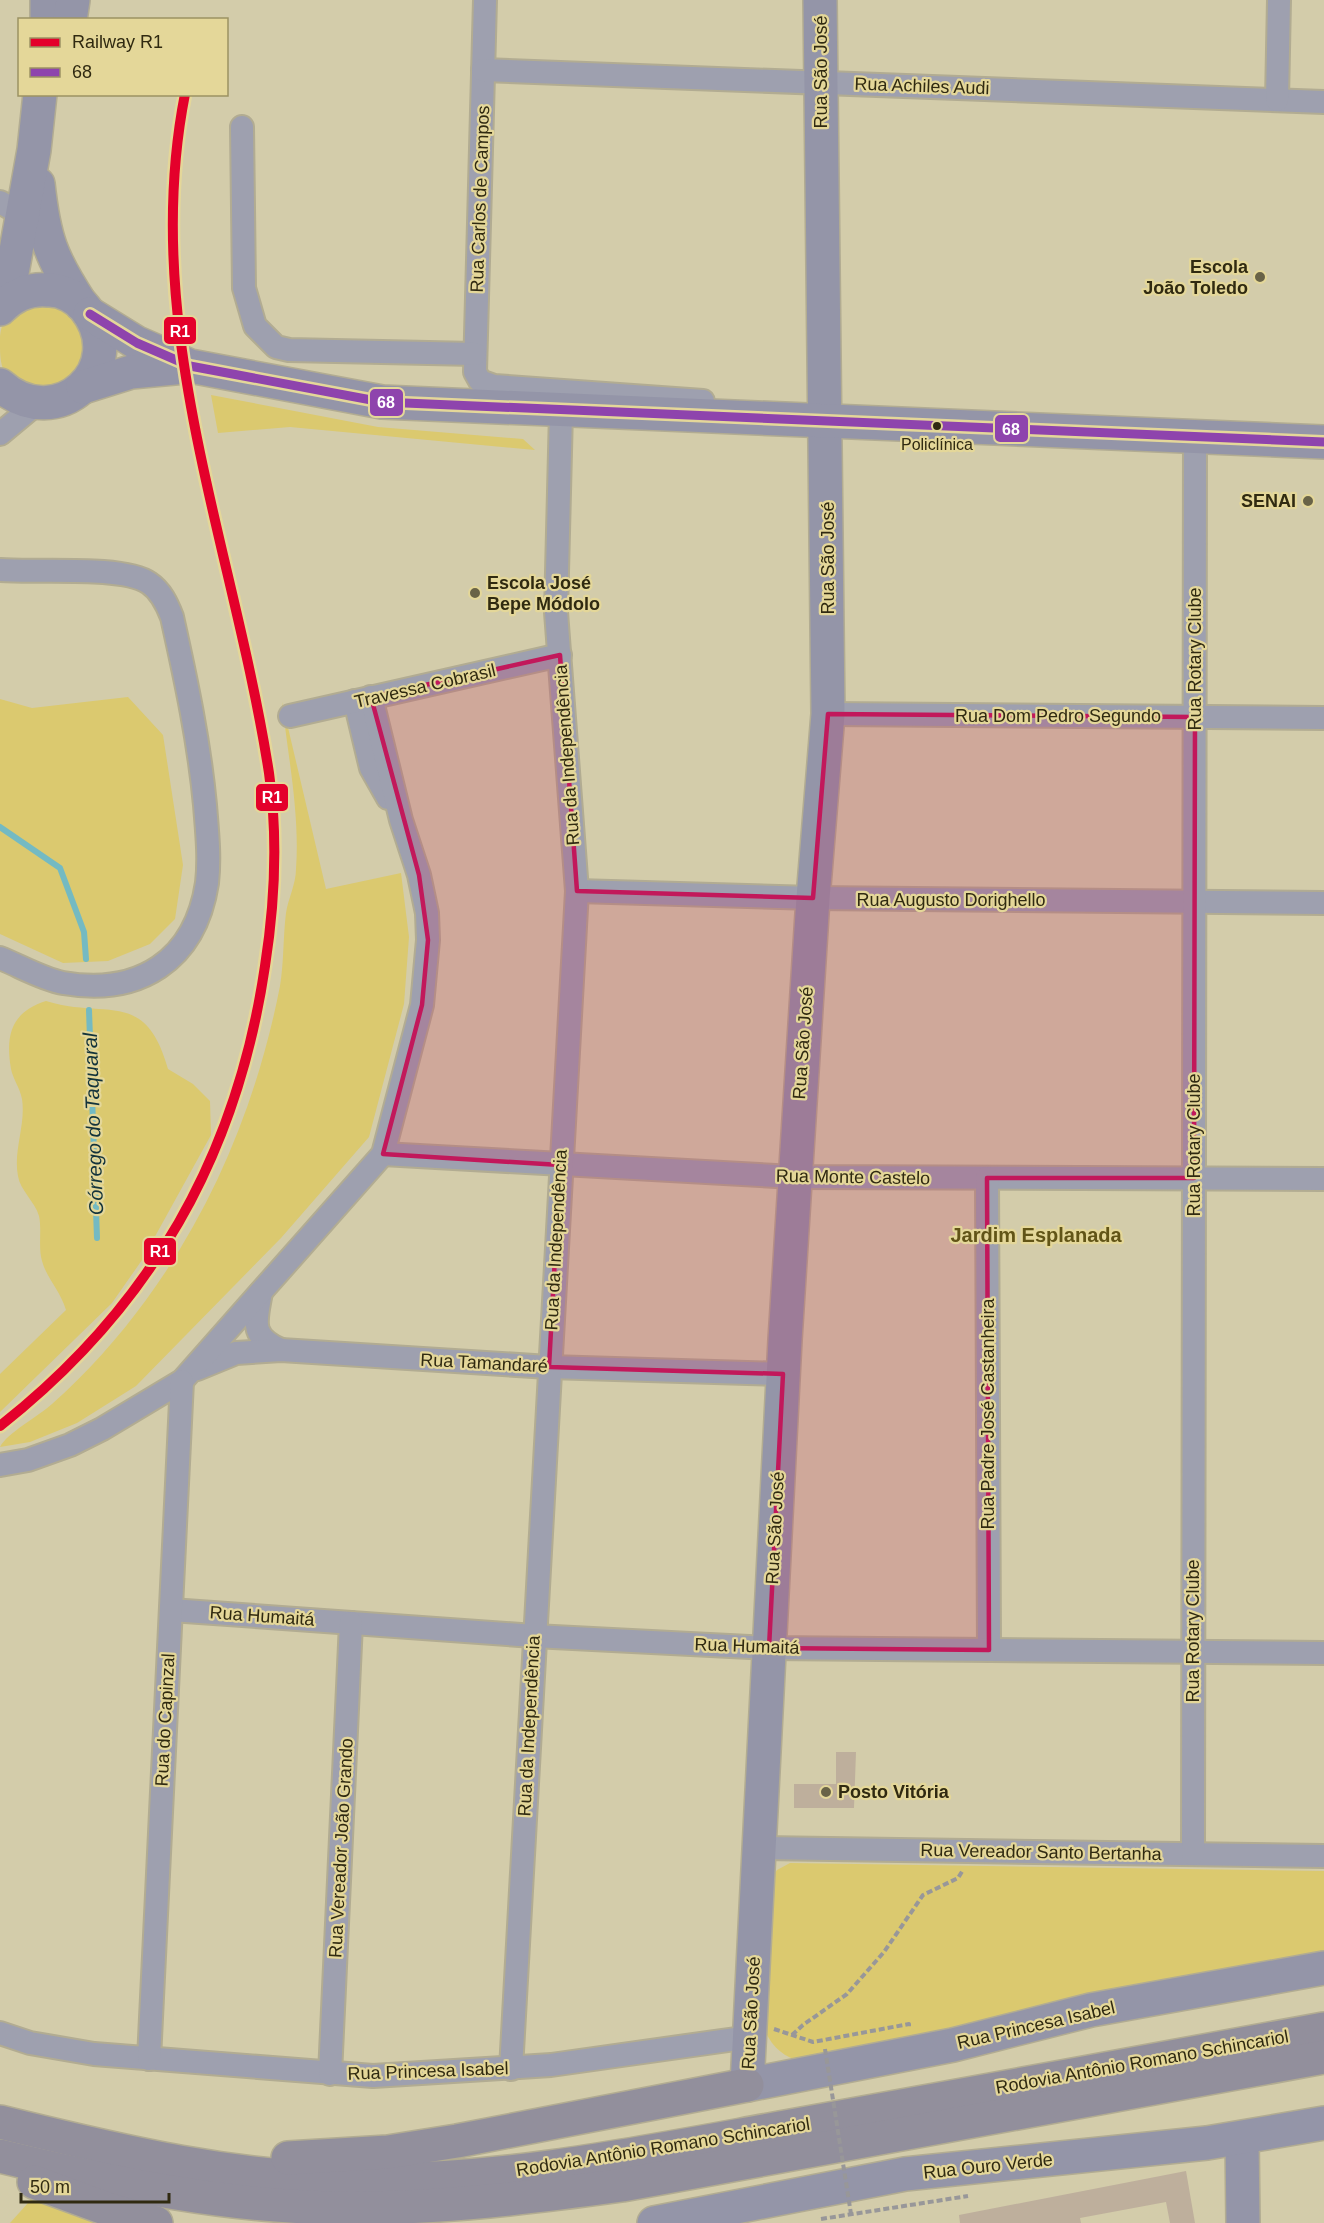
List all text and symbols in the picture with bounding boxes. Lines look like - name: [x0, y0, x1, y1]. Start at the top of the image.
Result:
- street label: Rua São José: [811, 15, 831, 129]
- legend: [18, 18, 228, 96]
- text: Railway R1: [72, 32, 163, 52]
- text: 68: [72, 62, 92, 82]
- street label: Rua Achiles Audi: [854, 74, 990, 98]
- street label: Rua Carlos de Campos: [467, 105, 493, 293]
- place label: Escola João Toledo: [1143, 257, 1249, 298]
- marker: Escola João Toledo: [1253, 270, 1267, 284]
- line badge: R1: [163, 316, 197, 345]
- text: R1: [170, 323, 190, 340]
- line badge: 68: [369, 388, 404, 417]
- text: 68: [377, 394, 395, 411]
- line badge: 68: [994, 414, 1029, 443]
- marker: Policlínica: [931, 420, 943, 432]
- text: 68: [1002, 421, 1020, 438]
- place label: Policlínica: [901, 436, 973, 453]
- place label: SENAI: [1241, 491, 1296, 511]
- marker: SENAI: [1301, 494, 1315, 508]
- street label: Rua São José: [818, 501, 838, 615]
- place label: Escola José Bepe Módolo: [487, 573, 600, 614]
- marker: Escola José Bepe Módolo: [468, 586, 482, 600]
- street label: Rua Rotary Clube: [1185, 587, 1205, 731]
- street label: Travessa Cobrasil: [352, 660, 498, 712]
- street label: Rua da Independência: [551, 663, 583, 846]
- street label: Rua Dom Pedro Segundo: [955, 706, 1161, 726]
- line badge: R1: [255, 783, 289, 812]
- text: R1: [262, 789, 282, 806]
- street label: Rua Augusto Dorighello: [856, 890, 1046, 910]
- street label: Rua São José: [789, 986, 817, 1100]
- water label: Córrego do Taquaral: [79, 1032, 107, 1216]
- street label: Rua Rotary Clube: [1184, 1073, 1204, 1217]
- street label: Rua da Independência: [541, 1148, 571, 1331]
- street label: Rua Monte Castelo: [776, 1166, 930, 1188]
- district label: Jardim Esplanada: [950, 1224, 1122, 1246]
- line badge: R1: [143, 1237, 177, 1266]
- text: R1: [150, 1243, 170, 1260]
- street label: Rua Padre José Castanheira: [978, 1297, 998, 1530]
- street label: Rua Tamandaré: [420, 1350, 548, 1376]
- street label: Rua São José: [762, 1471, 788, 1585]
- street label: Rua Rotary Clube: [1183, 1559, 1203, 1703]
- street label: Rua Humaitá: [209, 1602, 316, 1630]
- street label: Rua da Independência: [514, 1634, 544, 1817]
- street label: Rua Humaitá: [694, 1634, 801, 1658]
- street label: Rua do Capinzal: [152, 1653, 178, 1787]
- street label: Rua Vereador João Grando: [325, 1738, 357, 1958]
- place label: Posto Vitória: [838, 1782, 950, 1802]
- marker: Posto Vitória: [819, 1785, 833, 1799]
- street label: Rua Vereador Santo Bertanha: [920, 1840, 1163, 1864]
- street label: Rua São José: [738, 1956, 764, 2070]
- street label: Rua Princesa Isabel: [955, 1997, 1117, 2053]
- street label: Rodovia Antônio Romano Schincariol: [994, 2026, 1290, 2098]
- street label: Rua Princesa Isabel: [347, 2058, 509, 2084]
- street label: Rodovia Antônio Romano Schincariol: [515, 2114, 811, 2180]
- street label: Rua Ouro Verde: [922, 2149, 1054, 2183]
- scale bar: [21, 2166, 170, 2204]
- text: 50 m: [30, 2177, 70, 2197]

